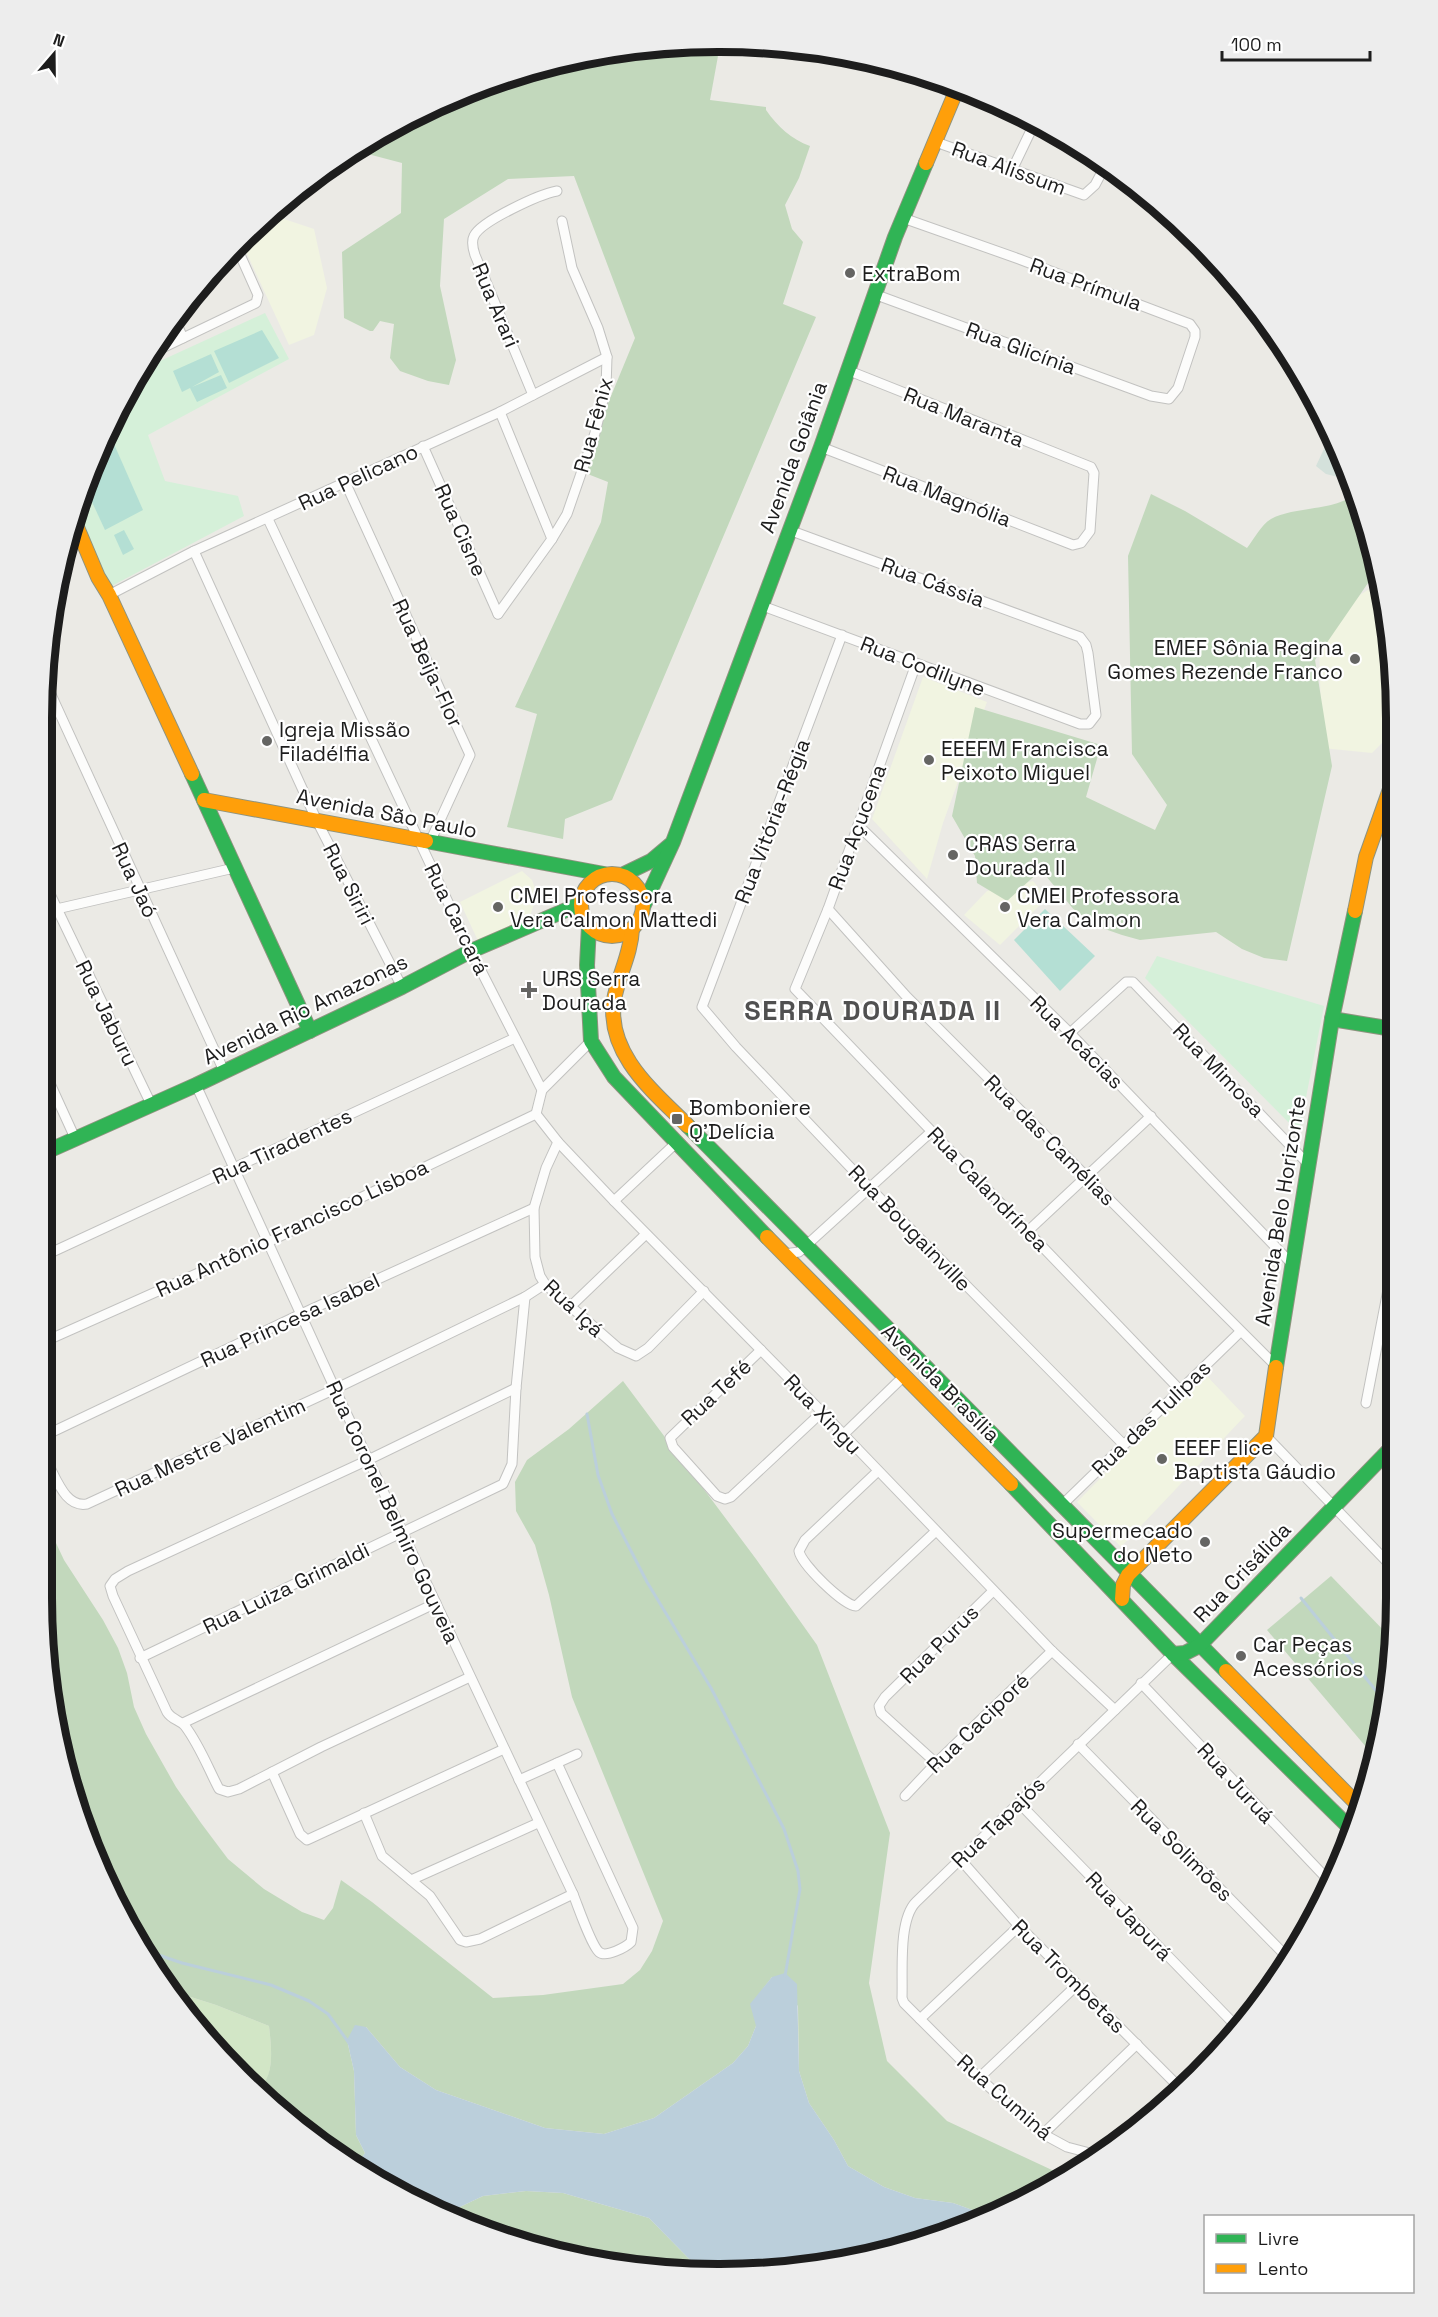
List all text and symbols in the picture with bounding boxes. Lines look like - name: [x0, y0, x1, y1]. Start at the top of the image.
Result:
- north arrow: [24, 24, 84, 84]
- scale bar: [1222, 24, 1370, 62]
- text: N: [50, 29, 68, 52]
- text: 100 m: [1231, 33, 1282, 56]
- street label: Rua Alissum: [948, 135, 1070, 201]
- street label: Rua Prímula: [1026, 251, 1146, 317]
- street label: Rua Arari: [466, 259, 526, 351]
- place label: ExtraBom: [862, 260, 961, 287]
- marker: ExtraBom: [843, 266, 857, 280]
- street label: Rua Glicínia: [962, 316, 1080, 380]
- street label: Rua Fênix: [567, 374, 619, 476]
- street label: Avenida Goiânia: [753, 378, 833, 536]
- street label: Rua Maranta: [900, 381, 1028, 453]
- street label: Rua Pelicano: [294, 437, 422, 517]
- street label: Rua Magnólia: [879, 459, 1015, 533]
- street label: Rua Cisne: [429, 479, 493, 581]
- street label: Rua Cássia: [877, 551, 989, 613]
- street label: Rua Beija-Flor: [386, 594, 470, 732]
- street label: Rua Codilyne: [857, 630, 989, 702]
- place label: EMEF Sônia Regina Gomes Rezende Franco: [1107, 634, 1343, 685]
- marker: EMEF Sônia Regina Gomes Rezende Franco: [1348, 652, 1362, 666]
- place label: Igreja Missão Filadélfia: [279, 716, 410, 767]
- marker: Igreja Missão Filadélfia: [260, 734, 274, 748]
- street label: Rua Vitória-Régia: [728, 735, 816, 907]
- place label: EEEFM Francisca Peixoto Miguel: [941, 735, 1109, 786]
- marker: EEEFM Francisca Peixoto Miguel: [922, 753, 936, 767]
- street label: Rua Açucena: [822, 760, 892, 894]
- street label: Avenida São Paulo: [294, 782, 480, 844]
- place label: CRAS Serra Dourada II: [965, 830, 1076, 881]
- street label: Rua Jaó: [106, 838, 164, 922]
- street label: Rua Siriri: [317, 839, 381, 929]
- marker: CRAS Serra Dourada II: [946, 848, 960, 862]
- street label: Rua Carcará: [418, 859, 496, 979]
- place label: CMEI Professora Vera Calmon Mattedi: [510, 882, 717, 933]
- place label: CMEI Professora Vera Calmon: [1017, 882, 1180, 933]
- marker: CMEI Professora Vera Calmon Mattedi: [491, 900, 505, 914]
- marker: CMEI Professora Vera Calmon: [998, 900, 1012, 914]
- street label: Avenida Rio Amazonas: [198, 948, 412, 1070]
- street label: Rua Jaburu: [70, 956, 144, 1070]
- place label: URS Serra Dourada: [542, 965, 640, 1016]
- marker: URS Serra Dourada: [520, 981, 538, 999]
- street label: Rua Acácias: [1024, 989, 1130, 1095]
- district label: SERRA DOURADA II: [744, 993, 1002, 1028]
- street label: Rua Mimosa: [1167, 1017, 1271, 1123]
- street label: Rua das Camélias: [979, 1069, 1121, 1211]
- place label: Bomboniere Q'Delícia: [689, 1094, 811, 1145]
- street label: Avenida Belo Horizonte: [1248, 1094, 1312, 1328]
- street label: Rua Tiradentes: [208, 1102, 356, 1190]
- marker: Bomboniere Q'Delícia: [670, 1112, 684, 1126]
- street label: Rua Calandrínea: [922, 1121, 1054, 1257]
- street label: Rua Antônio Francisco Lisboa: [151, 1153, 433, 1303]
- street label: Rua Bougainville: [843, 1159, 977, 1297]
- street label: Rua Princesa Isabel: [196, 1267, 384, 1373]
- street label: Rua Içá: [538, 1273, 610, 1343]
- street label: Avenida Brasília: [876, 1318, 1006, 1448]
- street label: Rua Tefé: [675, 1353, 757, 1431]
- street label: Rua das Tulipas: [1086, 1354, 1216, 1482]
- street label: Rua Xingu: [778, 1368, 868, 1460]
- street label: Rua Coronel Belmiro Gouveia: [320, 1376, 466, 1648]
- street label: Rua Mestre Valentim: [110, 1391, 310, 1503]
- place label: EEEF Elice Baptista Gáudio: [1174, 1434, 1336, 1485]
- marker: EEEF Elice Baptista Gáudio: [1155, 1452, 1169, 1466]
- street label: Rua Crisálida: [1187, 1516, 1297, 1628]
- place label: Supermecado do Neto: [1052, 1517, 1193, 1568]
- marker: Supermecado do Neto: [1198, 1535, 1212, 1549]
- street label: Rua Luiza Grimaldi: [198, 1536, 374, 1640]
- street label: Rua Purus: [894, 1599, 984, 1689]
- place label: Car Peças Acessórios: [1253, 1631, 1363, 1682]
- marker: Car Peças Acessórios: [1234, 1649, 1248, 1663]
- street label: Rua Caciporé: [921, 1667, 1035, 1779]
- street label: Rua Juruá: [1192, 1737, 1280, 1829]
- street label: Rua Tapajós: [945, 1770, 1051, 1874]
- street label: Rua Solimões: [1125, 1793, 1239, 1907]
- street label: Rua Japurá: [1080, 1866, 1178, 1966]
- street label: Rua Trombetas: [1006, 1913, 1132, 2039]
- street label: Rua Cuminá: [952, 2048, 1058, 2146]
- legend: [1204, 2215, 1414, 2293]
- text: Livre: [1258, 2227, 1299, 2250]
- text: Lento: [1258, 2257, 1308, 2280]

